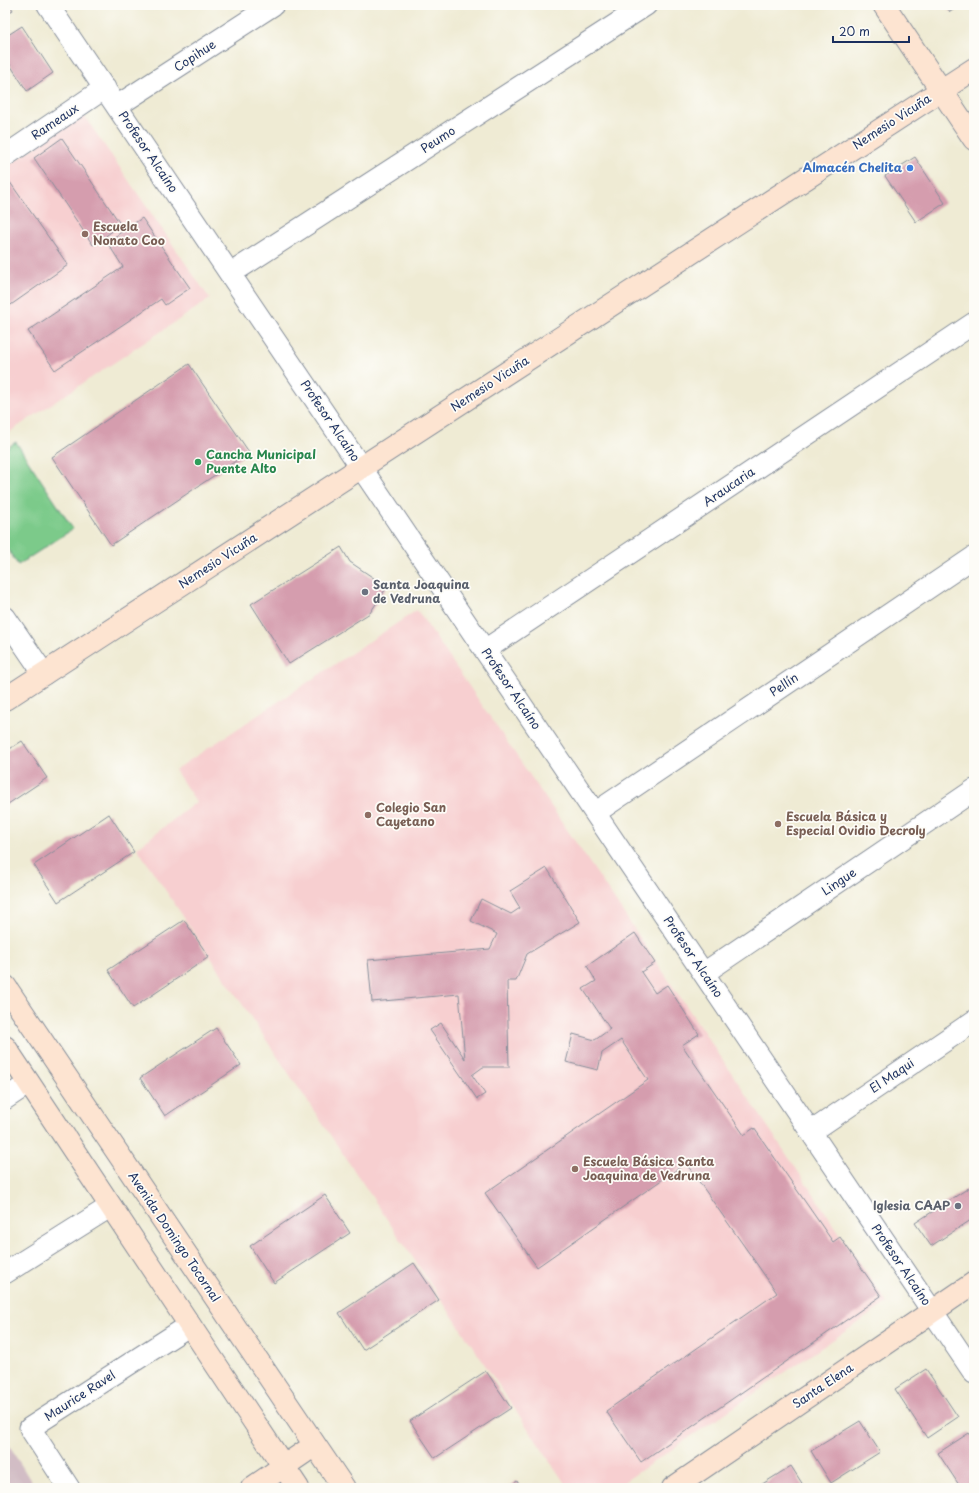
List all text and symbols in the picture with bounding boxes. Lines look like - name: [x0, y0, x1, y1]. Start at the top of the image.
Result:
- scale bar: [833, 18, 909, 44]
- text: 20 m: [839, 22, 870, 40]
- street label: Copihue: [170, 35, 219, 75]
- street label: Nemesio Vicuña: [849, 89, 935, 153]
- street label: Rameaux: [27, 99, 82, 144]
- street label: Profesor Alcaíno: [115, 107, 183, 196]
- street label: Peumo: [417, 121, 459, 157]
- place label: Almacén Chelita: [803, 158, 903, 176]
- marker: Almacén Chelita: [905, 163, 915, 173]
- place label: Escuela Nonato Coo: [93, 217, 165, 249]
- marker: Escuela Nonato Coo: [80, 229, 90, 239]
- street label: Nemesio Vicuña: [447, 351, 533, 415]
- street label: Profesor Alcaíno: [297, 376, 365, 465]
- place label: Cancha Municipal Puente Alto: [206, 445, 316, 477]
- marker: Cancha Municipal Puente Alto: [193, 457, 203, 467]
- street label: Araucaria: [699, 462, 758, 510]
- street label: Nemesio Vicuña: [175, 528, 261, 592]
- place label: Santa Joaquina de Vedruna: [373, 575, 470, 607]
- marker: Santa Joaquina de Vedruna: [360, 587, 370, 597]
- street label: Profesor Alcaíno: [478, 644, 546, 733]
- street label: Pellín: [766, 668, 801, 700]
- place label: Colegio San Cayetano: [376, 798, 446, 830]
- place label: Escuela Básica y Especial Ovidio Decroly: [786, 807, 926, 839]
- marker: Colegio San Cayetano: [363, 810, 373, 820]
- marker: Escuela Básica y Especial Ovidio Decroly: [773, 819, 783, 829]
- street label: Lingue: [817, 863, 860, 899]
- street label: Profesor Alcaíno: [660, 912, 728, 1001]
- street label: El Maqui: [866, 1054, 917, 1097]
- place label: Escuela Básica Santa Joaquina de Vedruna: [583, 1152, 714, 1184]
- marker: Escuela Básica Santa Joaquina de Vedruna: [570, 1164, 580, 1174]
- street label: Avenida Domingo Tocornal: [124, 1168, 225, 1305]
- place label: Iglesia CAAP: [873, 1196, 950, 1214]
- marker: Iglesia CAAP: [953, 1201, 963, 1211]
- street label: Profesor Alcaíno: [868, 1220, 936, 1309]
- street label: Santa Elena: [788, 1358, 857, 1412]
- street label: Maurice Ravel: [40, 1365, 119, 1425]

